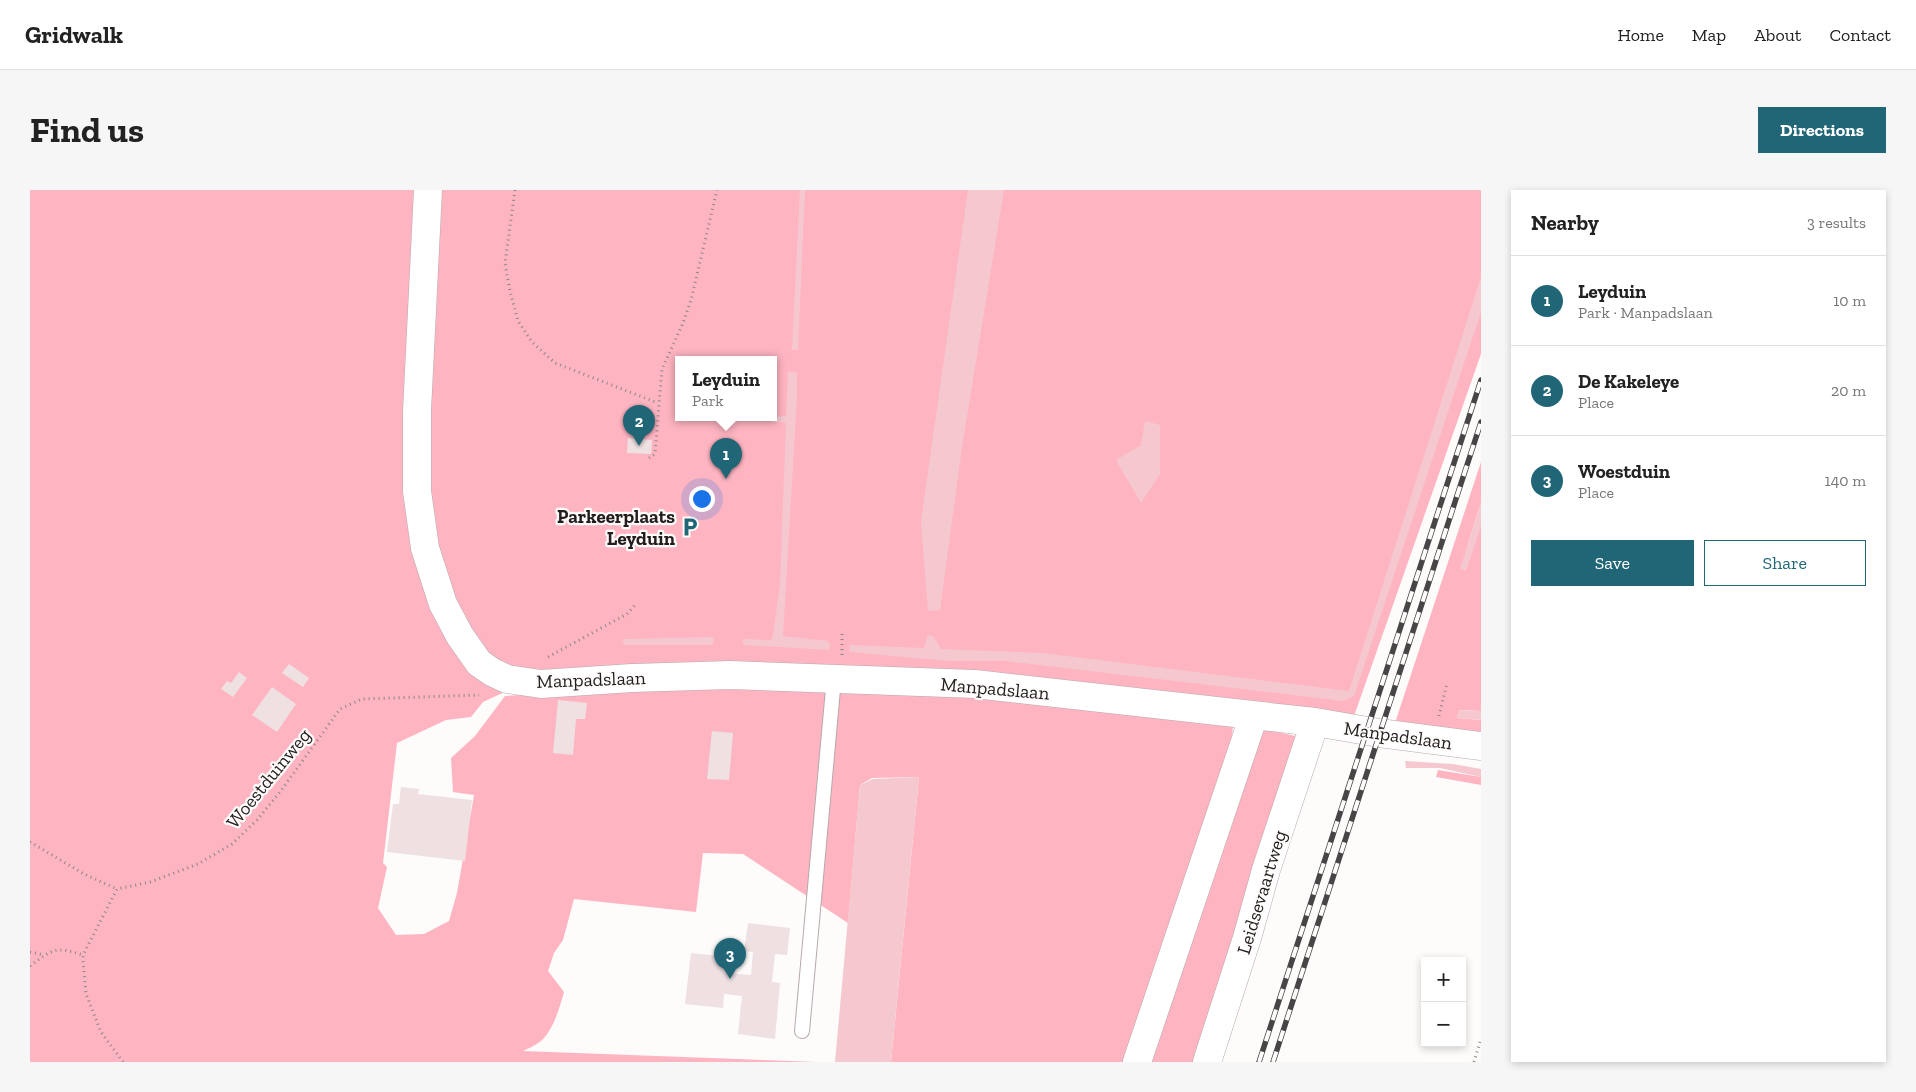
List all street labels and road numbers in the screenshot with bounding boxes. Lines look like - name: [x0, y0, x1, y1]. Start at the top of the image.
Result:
- street label: Manpadslaan: [536, 666, 646, 693]
- street label: Manpadslaan: [940, 672, 1051, 705]
- street label: Manpadslaan: [1342, 717, 1454, 755]
- street label: Woestduinweg: [221, 723, 316, 833]
- street label: Leidsevaartweg: [1232, 827, 1291, 957]

